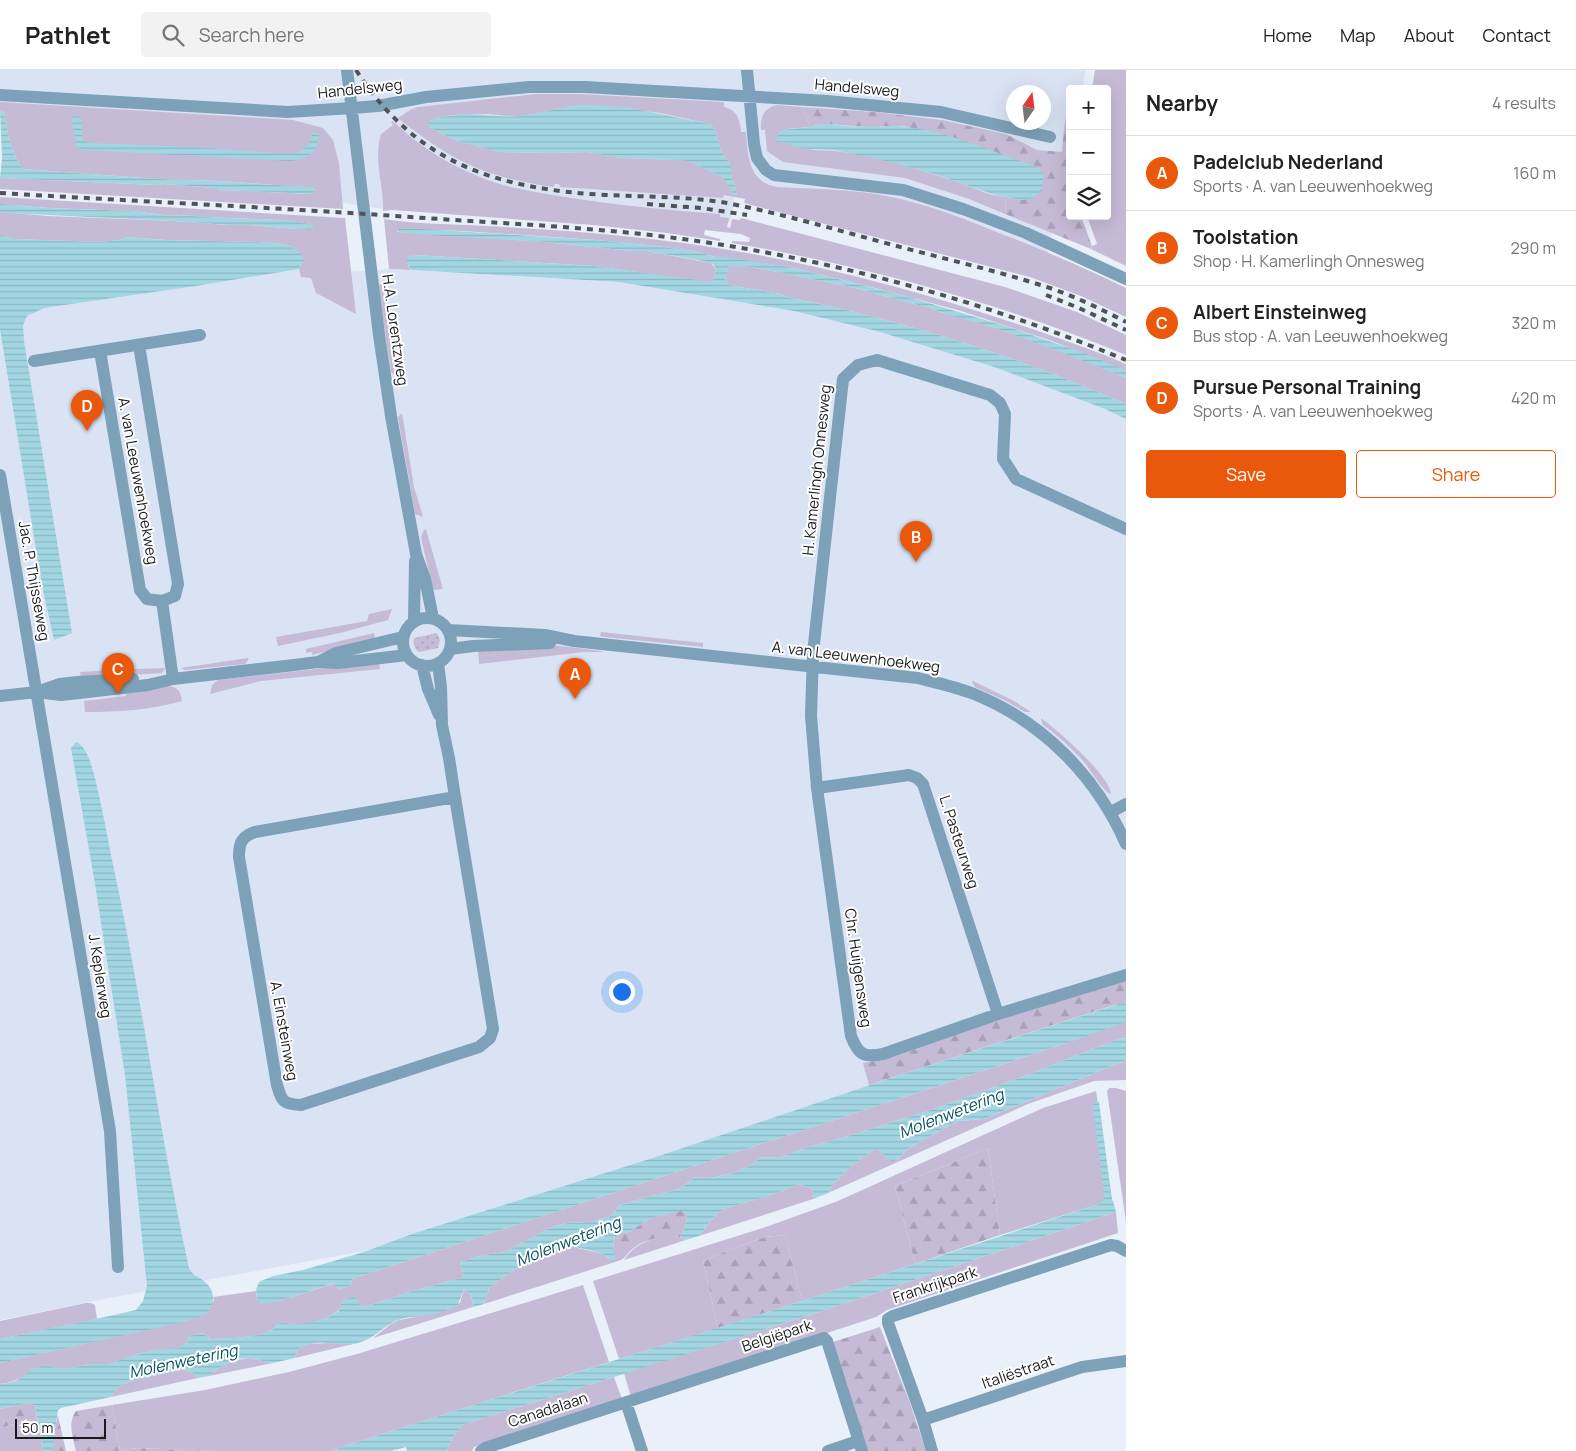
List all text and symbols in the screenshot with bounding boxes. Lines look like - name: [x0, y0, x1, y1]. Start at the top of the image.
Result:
- search box: [141, 12, 491, 57]
- text: Pathlet: [25, 18, 111, 51]
- icon: search: [159, 21, 187, 49]
- text: Search here: [199, 22, 304, 48]
- text: Home: [1263, 23, 1312, 47]
- text: Map: [1340, 23, 1376, 47]
- text: About: [1404, 23, 1454, 47]
- text: Contact: [1482, 23, 1551, 47]
- street label: Handelsweg: [814, 73, 900, 102]
- street label: Handelsweg: [317, 74, 403, 103]
- north arrow: [1006, 85, 1051, 130]
- map controls: [1066, 85, 1111, 220]
- button: +: [1066, 85, 1111, 130]
- text: Nearby: [1146, 89, 1218, 117]
- text: 4 results: [1492, 92, 1556, 114]
- button: −: [1066, 130, 1111, 175]
- text: Padelclub Nederland: [1193, 149, 1383, 175]
- text: A: [1157, 162, 1167, 184]
- text: 160 m: [1513, 162, 1556, 184]
- button: layers: [1066, 175, 1111, 220]
- text: Sports · A. van Leeuwenhoekweg: [1193, 175, 1433, 197]
- text: Toolstation: [1193, 224, 1298, 250]
- text: B: [1157, 237, 1167, 259]
- text: 290 m: [1510, 237, 1556, 259]
- text: Shop · H. Kamerlingh Onnesweg: [1193, 250, 1424, 272]
- street label: H.A. Lorentzweg: [377, 273, 414, 387]
- text: Albert Einsteinweg: [1193, 299, 1367, 325]
- text: C: [1156, 312, 1168, 334]
- text: 320 m: [1512, 312, 1556, 334]
- text: Bus stop · A. van Leeuwenhoekweg: [1193, 325, 1448, 347]
- text: Pursue Personal Training: [1193, 374, 1421, 400]
- street label: H. Kamerlingh Onnesweg: [797, 383, 836, 556]
- text: D: [1156, 387, 1168, 409]
- text: 420 m: [1511, 387, 1556, 409]
- pin: D: [71, 390, 103, 431]
- street label: A. van Leeuwenhoekweg: [113, 396, 164, 566]
- text: Sports · A. van Leeuwenhoekweg: [1193, 400, 1433, 422]
- button: Save: [1146, 450, 1346, 498]
- button: Share: [1356, 450, 1556, 498]
- street label: Jac. P. Thijsseweg: [14, 519, 55, 643]
- pin: B: [900, 521, 932, 562]
- street label: A. van Leeuwenhoekweg: [771, 636, 941, 677]
- pin: C: [102, 653, 134, 694]
- pin: A: [559, 658, 591, 699]
- street label: L. Pasteurweg: [934, 792, 984, 891]
- street label: Chr. Huijgensweg: [840, 907, 877, 1029]
- street label: J. Keplerweg: [83, 932, 118, 1020]
- street label: A. Einsteinweg: [265, 979, 304, 1082]
- your location: [609, 979, 635, 1005]
- water label: Molenwetering: [895, 1082, 1008, 1143]
- water label: Molenwetering: [512, 1210, 625, 1271]
- street label: Frankrijkpark: [890, 1261, 980, 1308]
- street label: Belgiëpark: [739, 1314, 815, 1357]
- water label: Molenwetering: [127, 1338, 241, 1383]
- street label: Italiëstraat: [979, 1349, 1057, 1394]
- street label: Canadalaan: [505, 1387, 590, 1432]
- scale bar: [15, 1416, 106, 1439]
- text: 50 m: [22, 1418, 53, 1437]

